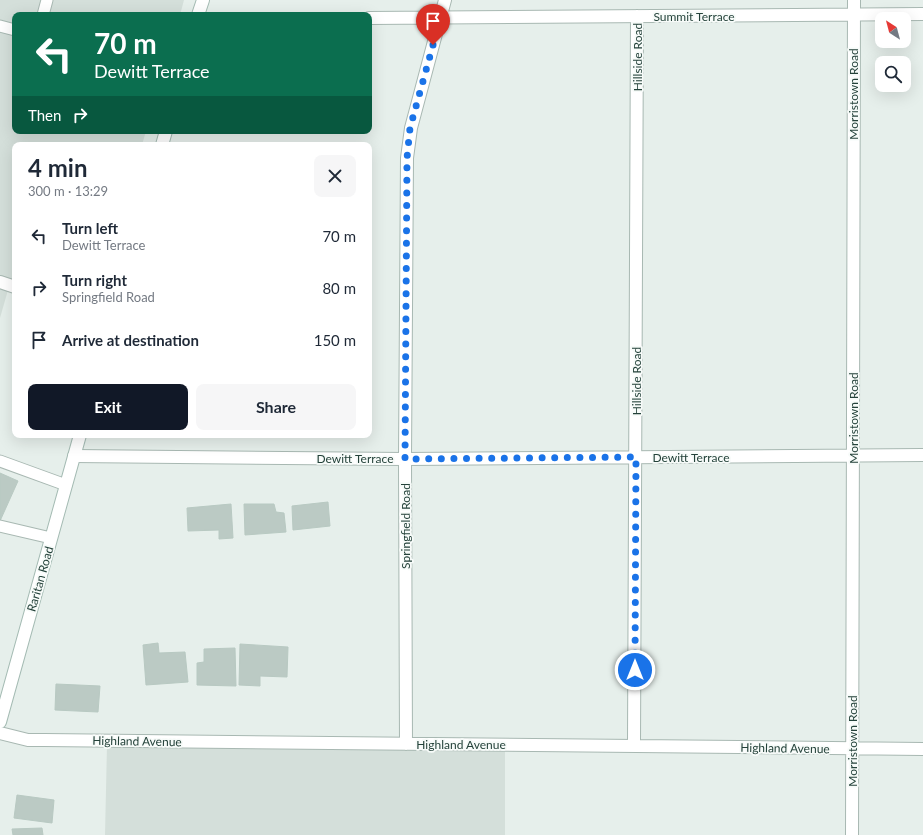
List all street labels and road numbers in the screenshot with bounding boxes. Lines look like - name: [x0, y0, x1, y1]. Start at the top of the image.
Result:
- street label: Summit Terrace: [653, 9, 735, 24]
- street label: Hillside Road: [630, 23, 645, 91]
- street label: Morristown Road: [846, 48, 861, 140]
- street label: Hillside Road: [629, 347, 644, 415]
- street label: Morristown Road: [846, 372, 861, 464]
- street label: Dewitt Terrace: [652, 450, 730, 465]
- street label: Dewitt Terrace: [316, 451, 394, 466]
- street label: Springfield Road: [398, 483, 413, 569]
- street label: Raritan Road: [24, 545, 56, 613]
- street label: Morristown Road: [845, 695, 860, 787]
- street label: Highland Avenue: [92, 733, 182, 749]
- street label: Highland Avenue: [416, 737, 506, 752]
- street label: Highland Avenue: [740, 740, 830, 756]

